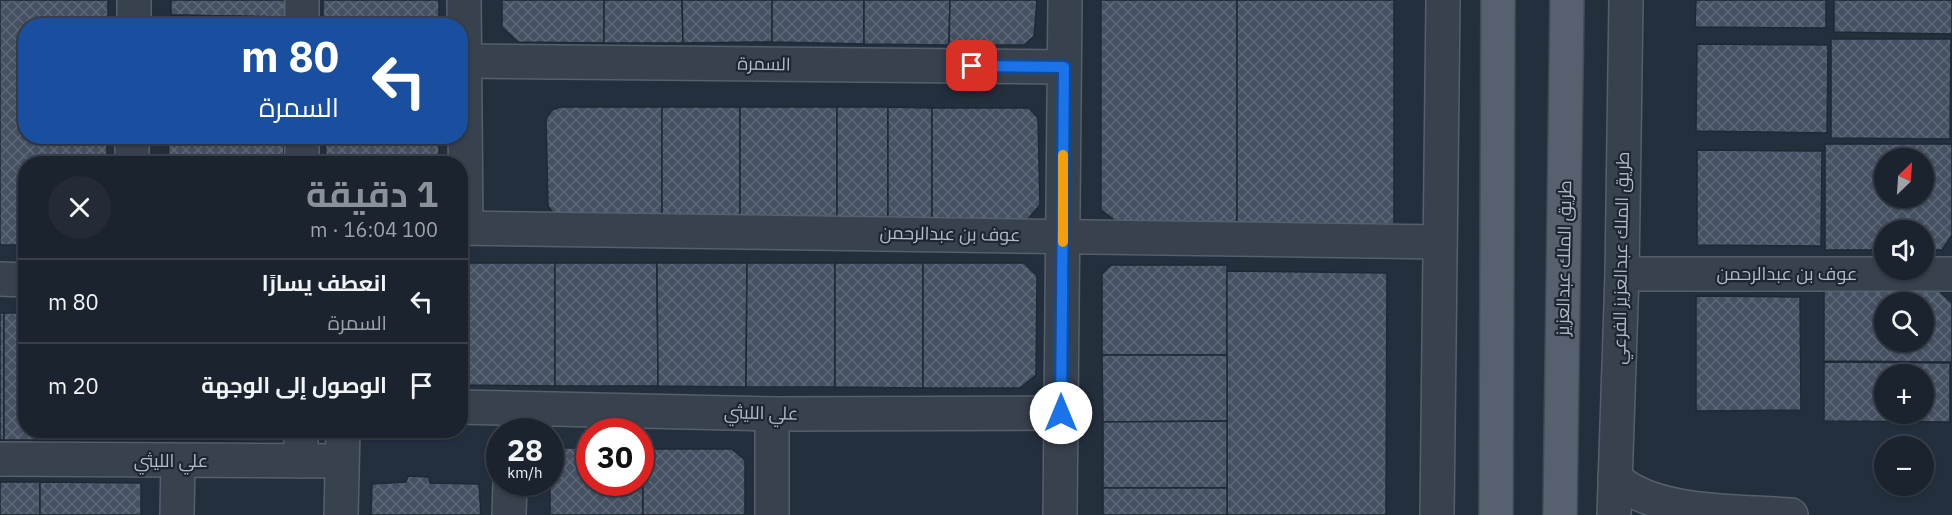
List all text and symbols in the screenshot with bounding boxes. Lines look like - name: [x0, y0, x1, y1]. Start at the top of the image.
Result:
- text: 80 m: [241, 29, 339, 84]
- pin: [946, 40, 997, 91]
- icon: left: [360, 42, 438, 120]
- icon: arrive: [955, 49, 988, 82]
- street label: السمرة: [737, 52, 791, 75]
- text: السمرة: [259, 89, 339, 124]
- north arrow: [1874, 148, 1934, 208]
- map controls: [1874, 148, 1934, 496]
- street label: طريق الملك عبدالعزيز الفرعي: [1607, 151, 1637, 365]
- text: 1 دقيقة: [306, 170, 438, 217]
- button: close: [48, 176, 111, 239]
- street label: طريق الملك عبدالعزيز: [1551, 180, 1577, 337]
- text: 100 m · 16:04: [310, 216, 438, 243]
- button: sound: [1874, 220, 1934, 280]
- street label: عوف بن عبدالرحمن: [879, 221, 1021, 246]
- street label: عوف بن عبدالرحمن: [1716, 262, 1858, 285]
- text: انعطف يسارًا: [262, 268, 387, 297]
- icon: left: [405, 285, 438, 318]
- text: 80 m: [48, 287, 99, 316]
- button: search: [1874, 292, 1934, 352]
- text: السمرة: [328, 309, 387, 336]
- button: +: [1874, 364, 1934, 424]
- icon: arrive: [405, 369, 438, 402]
- text: الوصول إلى الوجهة: [201, 370, 387, 399]
- text: 20 m: [48, 371, 99, 400]
- position arrow: [1029, 381, 1093, 445]
- street label: علي الليثي: [724, 400, 798, 428]
- speed limit sign: 30: [576, 418, 654, 496]
- text: 28: [507, 430, 543, 469]
- button: −: [1874, 436, 1934, 496]
- street label: علي الليثي: [134, 449, 208, 475]
- text: km/h: [507, 463, 543, 482]

